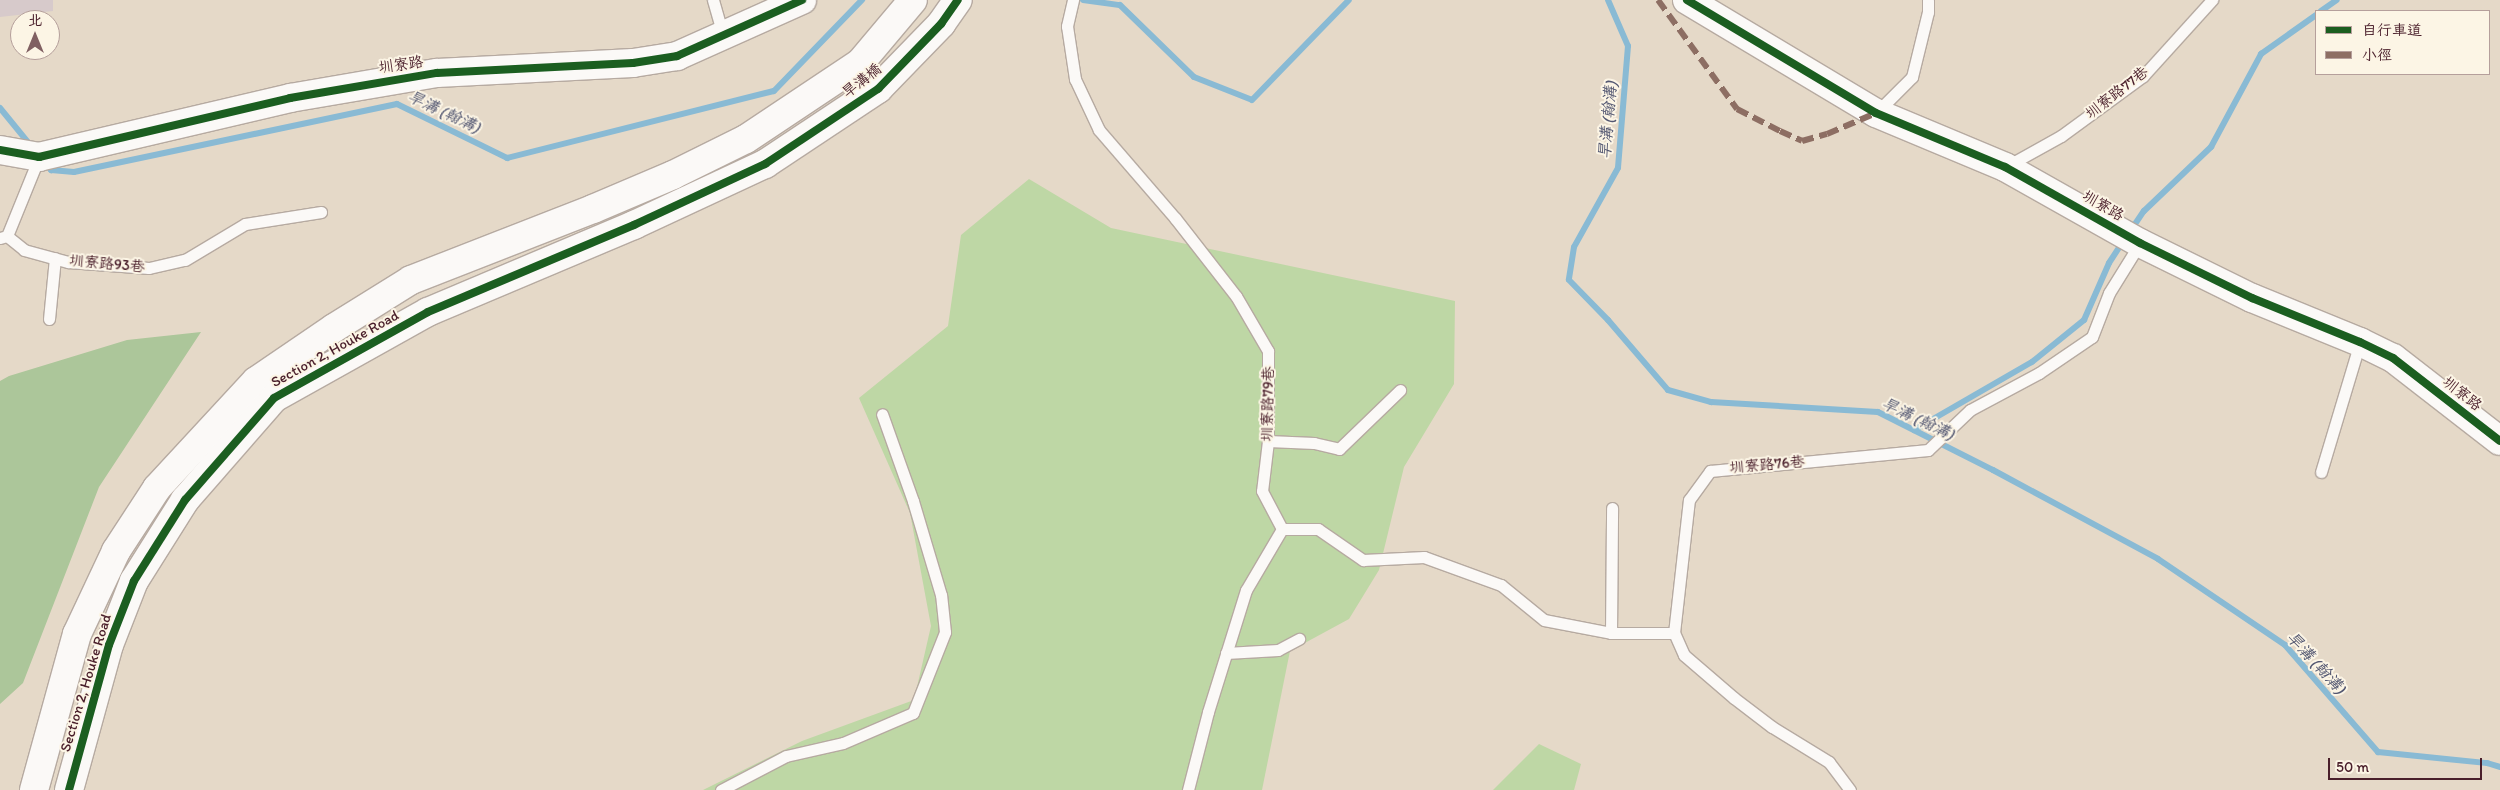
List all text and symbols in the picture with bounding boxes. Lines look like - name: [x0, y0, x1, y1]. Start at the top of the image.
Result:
- north arrow: [10, 10, 60, 60]
- legend: [2315, 10, 2490, 75]
- text: 北: [28, 12, 42, 29]
- text: 自行車道: [2362, 21, 2422, 39]
- text: 小徑: [2362, 46, 2392, 64]
- street label: 圳寮路: [377, 53, 425, 77]
- street label: 旱溝橋: [839, 60, 885, 102]
- street label: 圳寮路77巷: [2082, 63, 2152, 123]
- water label: 旱溝 (翰溝): [1595, 80, 1621, 160]
- water label: 旱溝 (翰溝): [405, 87, 483, 137]
- street label: 圳寮路: [2079, 187, 2127, 225]
- street label: 圳寮路93巷: [68, 252, 146, 276]
- street label: Section 2, Houke Road: [268, 306, 402, 392]
- street label: 圳寮路79巷: [1258, 366, 1278, 442]
- street label: 圳寮路: [2439, 373, 2485, 415]
- water label: 旱溝 (翰溝): [1879, 394, 1957, 444]
- street label: 圳寮路76巷: [1729, 453, 1805, 477]
- street label: Section 2, Houke Road: [56, 612, 116, 754]
- water label: 旱溝 (翰溝): [2282, 628, 2350, 698]
- scale bar: [2330, 748, 2484, 780]
- text: 50 m: [2336, 758, 2369, 776]

